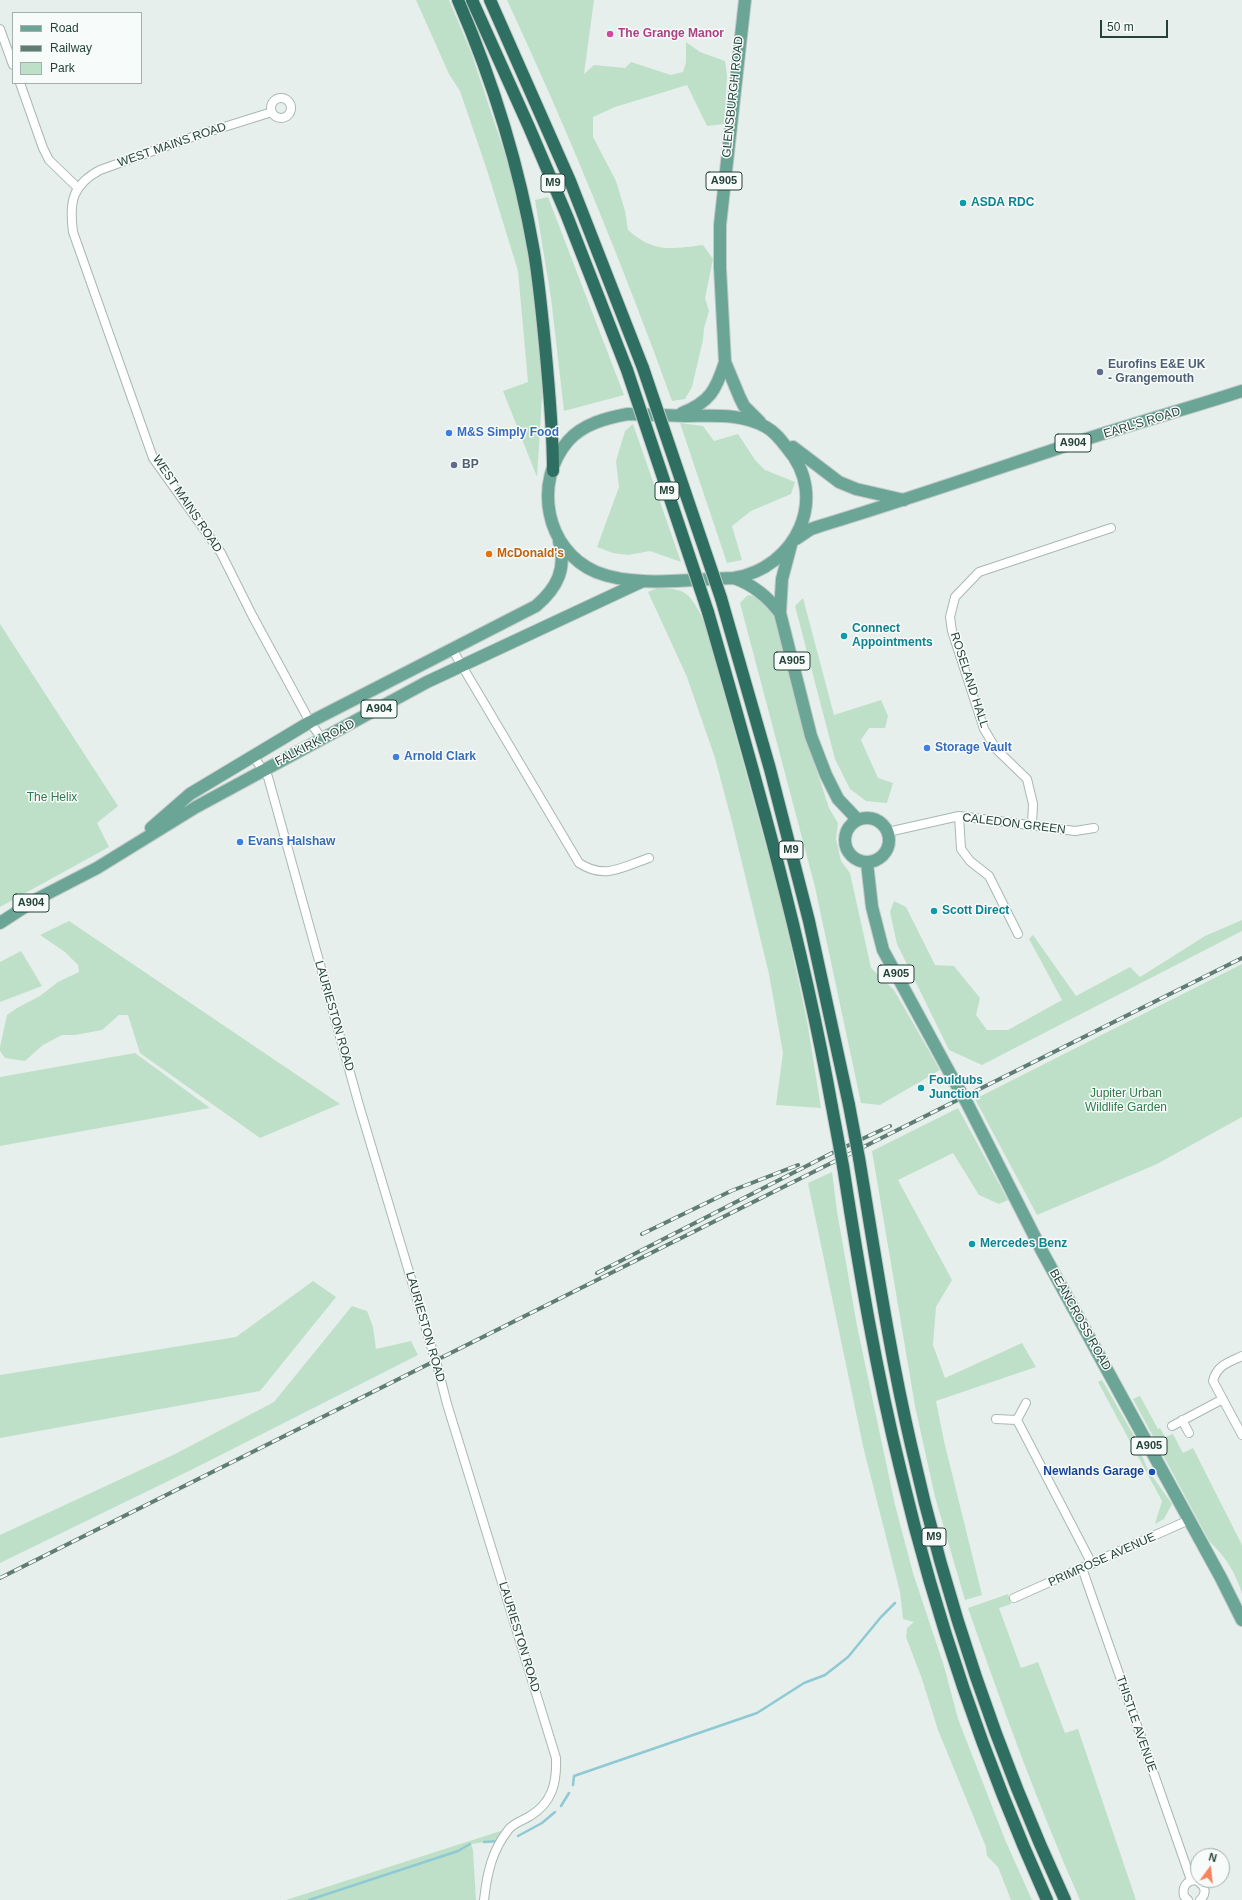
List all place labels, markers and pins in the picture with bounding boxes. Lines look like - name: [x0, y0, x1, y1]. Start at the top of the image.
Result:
- place label: The Grange Manor: [618, 27, 724, 41]
- marker: The Grange Manor: [605, 29, 615, 39]
- place label: ASDA RDC: [971, 196, 1034, 210]
- marker: ASDA RDC: [958, 198, 968, 208]
- place label: Eurofins E&E UK - Grangemouth: [1108, 358, 1205, 386]
- marker: Eurofins E&E UK - Grangemouth: [1095, 367, 1105, 377]
- place label: M&S Simply Food: [457, 426, 559, 440]
- marker: M&S Simply Food: [444, 428, 454, 438]
- place label: BP: [462, 458, 479, 472]
- marker: BP: [449, 460, 459, 470]
- place label: McDonald's: [497, 547, 564, 561]
- marker: McDonald's: [484, 549, 494, 559]
- place label: Connect Appointments: [852, 622, 933, 650]
- marker: Connect Appointments: [839, 631, 849, 641]
- place label: Storage Vault: [935, 741, 1012, 755]
- marker: Storage Vault: [922, 743, 932, 753]
- place label: Arnold Clark: [404, 750, 476, 764]
- marker: Arnold Clark: [391, 752, 401, 762]
- place label: Evans Halshaw: [248, 835, 335, 849]
- marker: Evans Halshaw: [235, 837, 245, 847]
- place label: Scott Direct: [942, 904, 1009, 918]
- marker: Scott Direct: [929, 906, 939, 916]
- place label: Fouldubs Junction: [929, 1074, 983, 1102]
- marker: Fouldubs Junction: [916, 1083, 926, 1093]
- place label: Mercedes Benz: [980, 1237, 1067, 1251]
- marker: Mercedes Benz: [967, 1239, 977, 1249]
- place label: Newlands Garage: [1043, 1465, 1144, 1479]
- marker: Newlands Garage: [1147, 1467, 1157, 1477]

